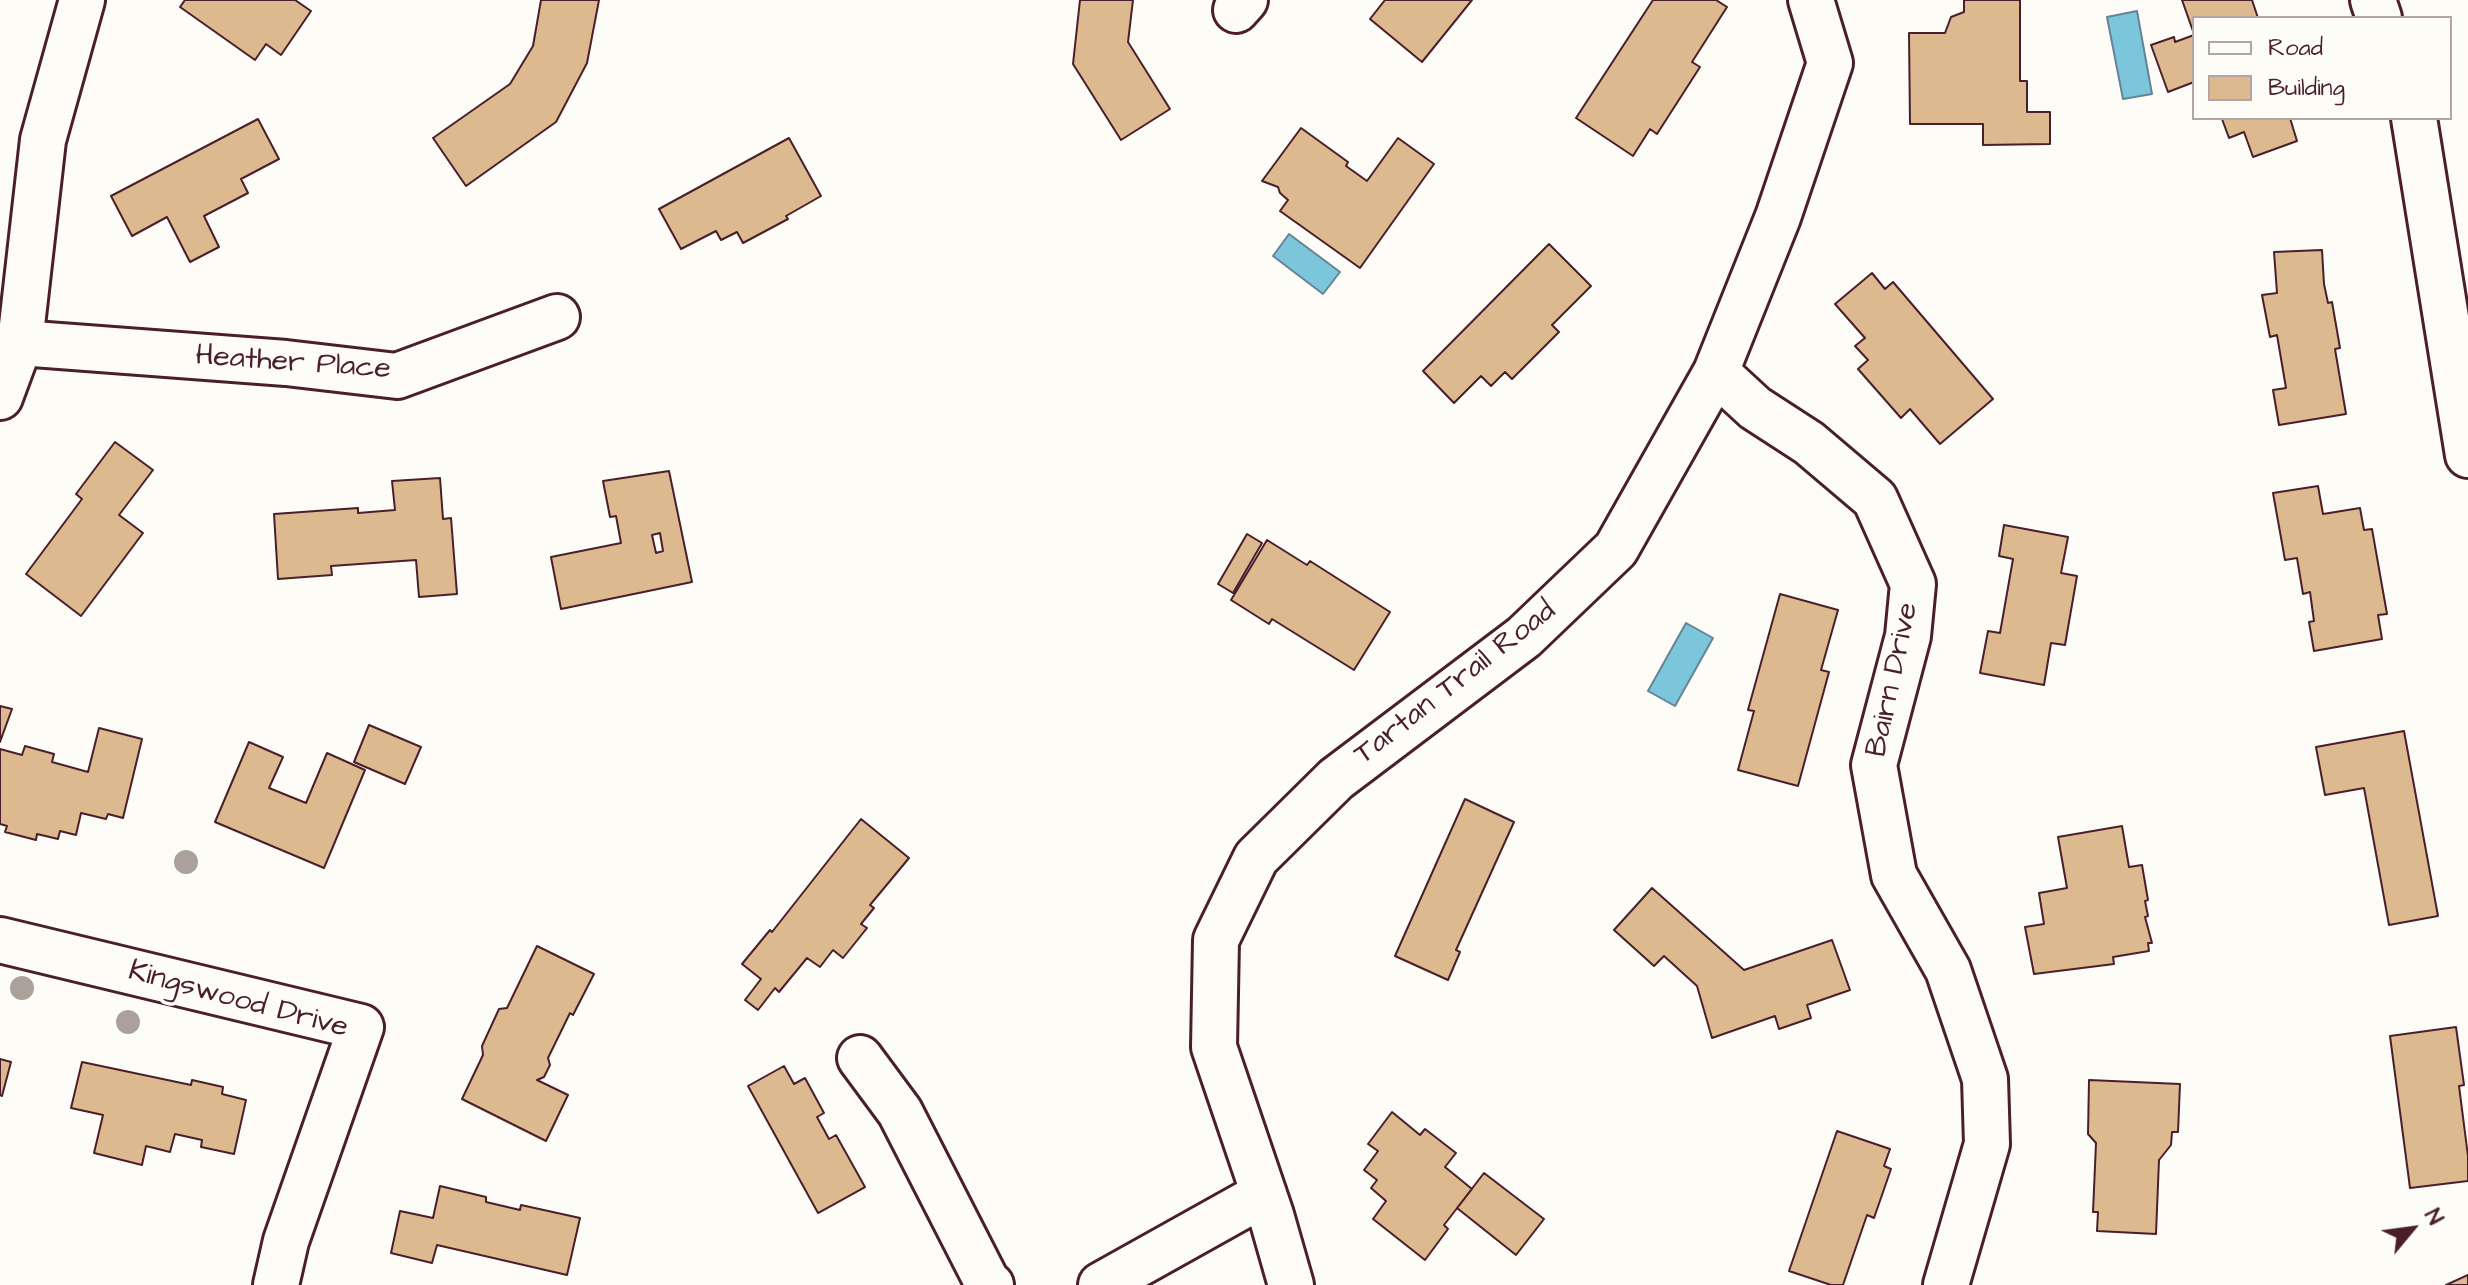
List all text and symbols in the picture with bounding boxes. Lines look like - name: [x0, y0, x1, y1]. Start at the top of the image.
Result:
- legend: [2192, 16, 2452, 120]
- text: Road: [2268, 31, 2323, 65]
- text: Building: [2268, 71, 2345, 105]
- street label: Heather Place: [194, 339, 392, 389]
- street label: Tartan Trail Road: [1348, 594, 1564, 774]
- street label: Bairn Drive: [1860, 599, 1928, 761]
- street label: Kingswood Drive: [124, 954, 352, 1048]
- north arrow: [2372, 1189, 2452, 1269]
- text: N: [2417, 1204, 2450, 1231]

